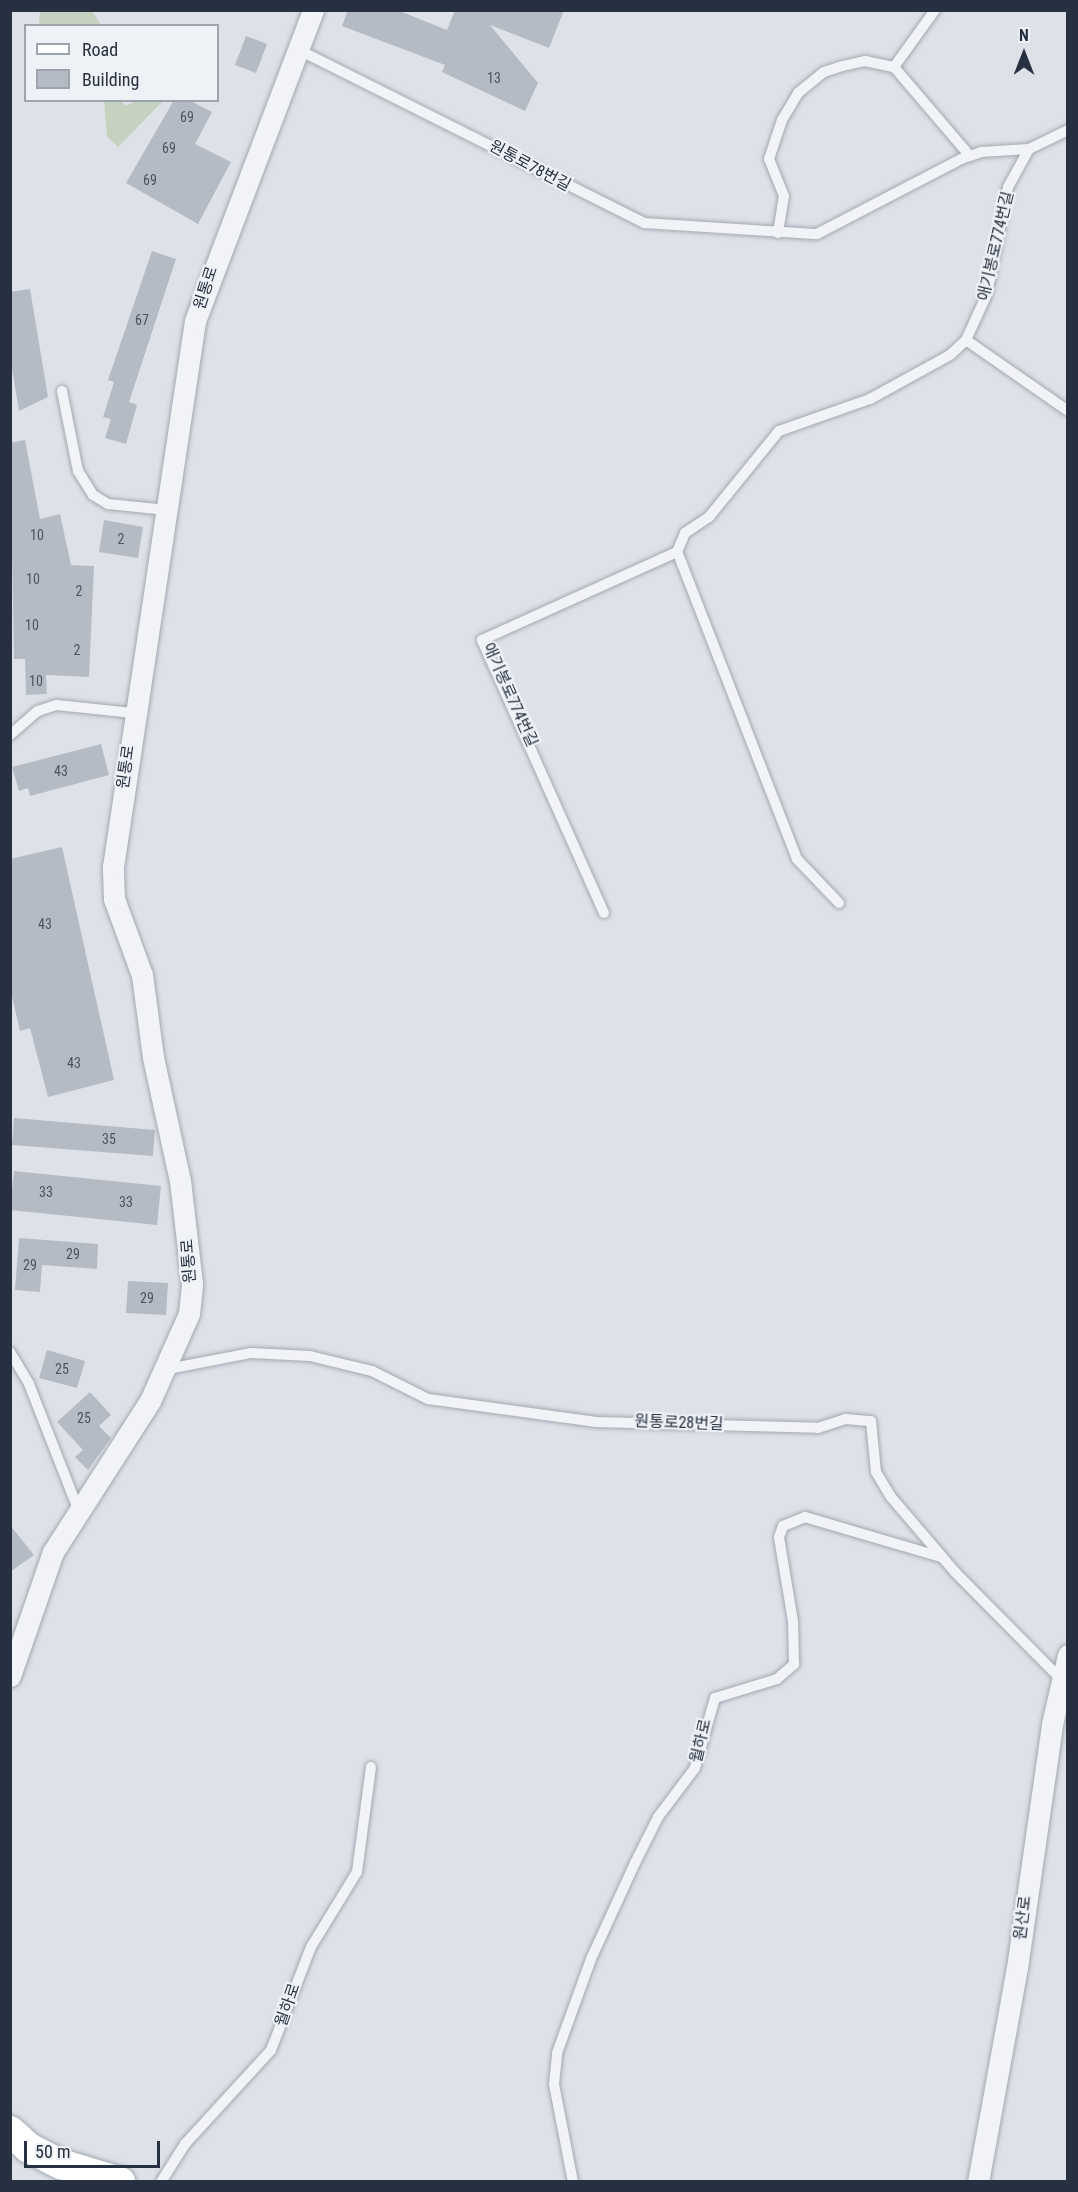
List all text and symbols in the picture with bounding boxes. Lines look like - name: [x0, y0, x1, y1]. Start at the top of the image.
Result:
- legend: [24, 24, 219, 102]
- north arrow: [994, 24, 1054, 84]
- text: N: [1019, 26, 1029, 45]
- text: Road: [82, 39, 118, 60]
- text: Building: [82, 69, 139, 90]
- house number: 13: [487, 70, 501, 86]
- house number: 69: [180, 109, 194, 125]
- street label: 원통로78번길: [486, 137, 574, 195]
- house number: 69: [162, 140, 176, 156]
- house number: 69: [143, 172, 157, 188]
- street label: 애기봉로774번길: [974, 189, 1018, 303]
- street label: 원통로: [190, 264, 222, 312]
- house number: 67: [135, 312, 149, 328]
- house number: 10: [30, 527, 44, 543]
- house number: 2: [118, 531, 124, 547]
- house number: 10: [26, 571, 40, 587]
- house number: 2: [76, 583, 82, 599]
- house number: 10: [25, 617, 39, 633]
- street label: 애기봉로774번길: [478, 640, 542, 750]
- house number: 2: [74, 642, 80, 658]
- house number: 10: [29, 673, 43, 689]
- street label: 원통로: [113, 744, 139, 790]
- house number: 43: [54, 763, 68, 779]
- house number: 43: [38, 916, 52, 932]
- house number: 43: [67, 1055, 81, 1071]
- house number: 35: [102, 1131, 116, 1147]
- house number: 33: [39, 1184, 53, 1200]
- house number: 33: [119, 1194, 133, 1210]
- street label: 원통로: [178, 1238, 200, 1284]
- house number: 29: [66, 1246, 80, 1262]
- house number: 29: [23, 1257, 37, 1273]
- house number: 29: [140, 1290, 154, 1306]
- house number: 25: [55, 1361, 69, 1377]
- house number: 25: [77, 1410, 91, 1426]
- street label: 원통로28번길: [634, 1412, 724, 1434]
- street label: 월하로: [687, 1717, 715, 1765]
- street label: 원산로: [1011, 1895, 1035, 1941]
- street label: 월하로: [272, 1981, 304, 2029]
- scale bar: [27, 2129, 164, 2167]
- text: 50 m: [35, 2141, 70, 2162]

